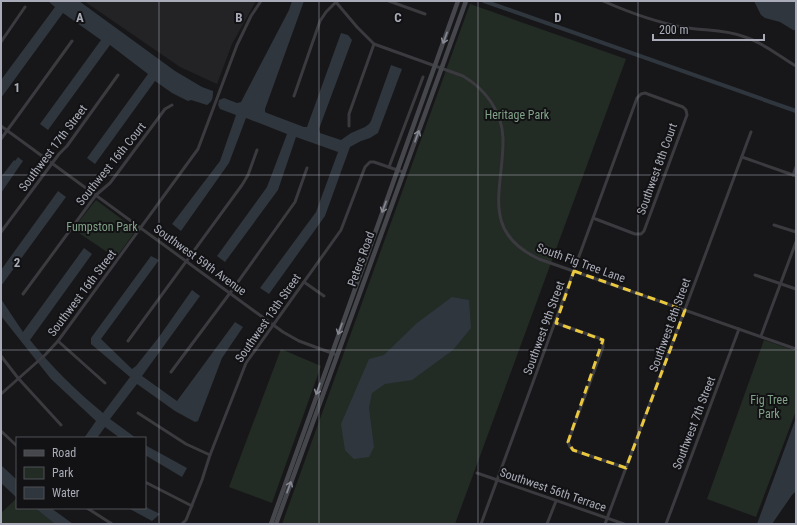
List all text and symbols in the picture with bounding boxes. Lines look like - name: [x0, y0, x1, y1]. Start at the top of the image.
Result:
- text: A: [76, 10, 84, 25]
- text: B: [235, 10, 243, 25]
- text: C: [394, 10, 402, 25]
- text: D: [554, 10, 562, 25]
- scale bar: [653, 16, 764, 42]
- text: 200 m: [659, 23, 689, 37]
- one-way arrow: [440, 31, 448, 43]
- text: 1: [14, 80, 20, 95]
- street label: Southwest 17th Street: [16, 102, 90, 194]
- park label: Heritage Park: [485, 108, 550, 122]
- street label: Southwest 16th Court: [73, 119, 149, 208]
- street label: Southwest 8th Court: [634, 121, 680, 217]
- one-way arrow: [413, 130, 421, 142]
- one-way arrow: [380, 200, 387, 213]
- park label: Fumpston Park: [66, 220, 138, 234]
- street label: Southwest 59th Avenue: [151, 222, 249, 299]
- street label: Peters Road: [345, 230, 377, 288]
- street label: South Fig Tree Lane: [535, 240, 628, 286]
- street label: Southwest 16th Street: [45, 247, 119, 339]
- text: 2: [14, 255, 21, 270]
- street label: Southwest 13th Street: [232, 271, 304, 365]
- street label: Southwest 8th Street: [647, 276, 694, 374]
- street label: Southwest 9th Street: [521, 279, 568, 377]
- one-way arrow: [335, 323, 343, 335]
- street label: Southwest 7th Street: [670, 374, 718, 472]
- one-way arrow: [314, 383, 321, 396]
- park label: Fig Tree Park: [750, 393, 788, 421]
- legend: [16, 437, 146, 509]
- text: Road: [52, 446, 76, 460]
- street label: Southwest 56th Terrace: [498, 465, 608, 515]
- text: Park: [52, 466, 74, 480]
- one-way arrow: [286, 482, 294, 494]
- text: Water: [52, 486, 80, 500]

